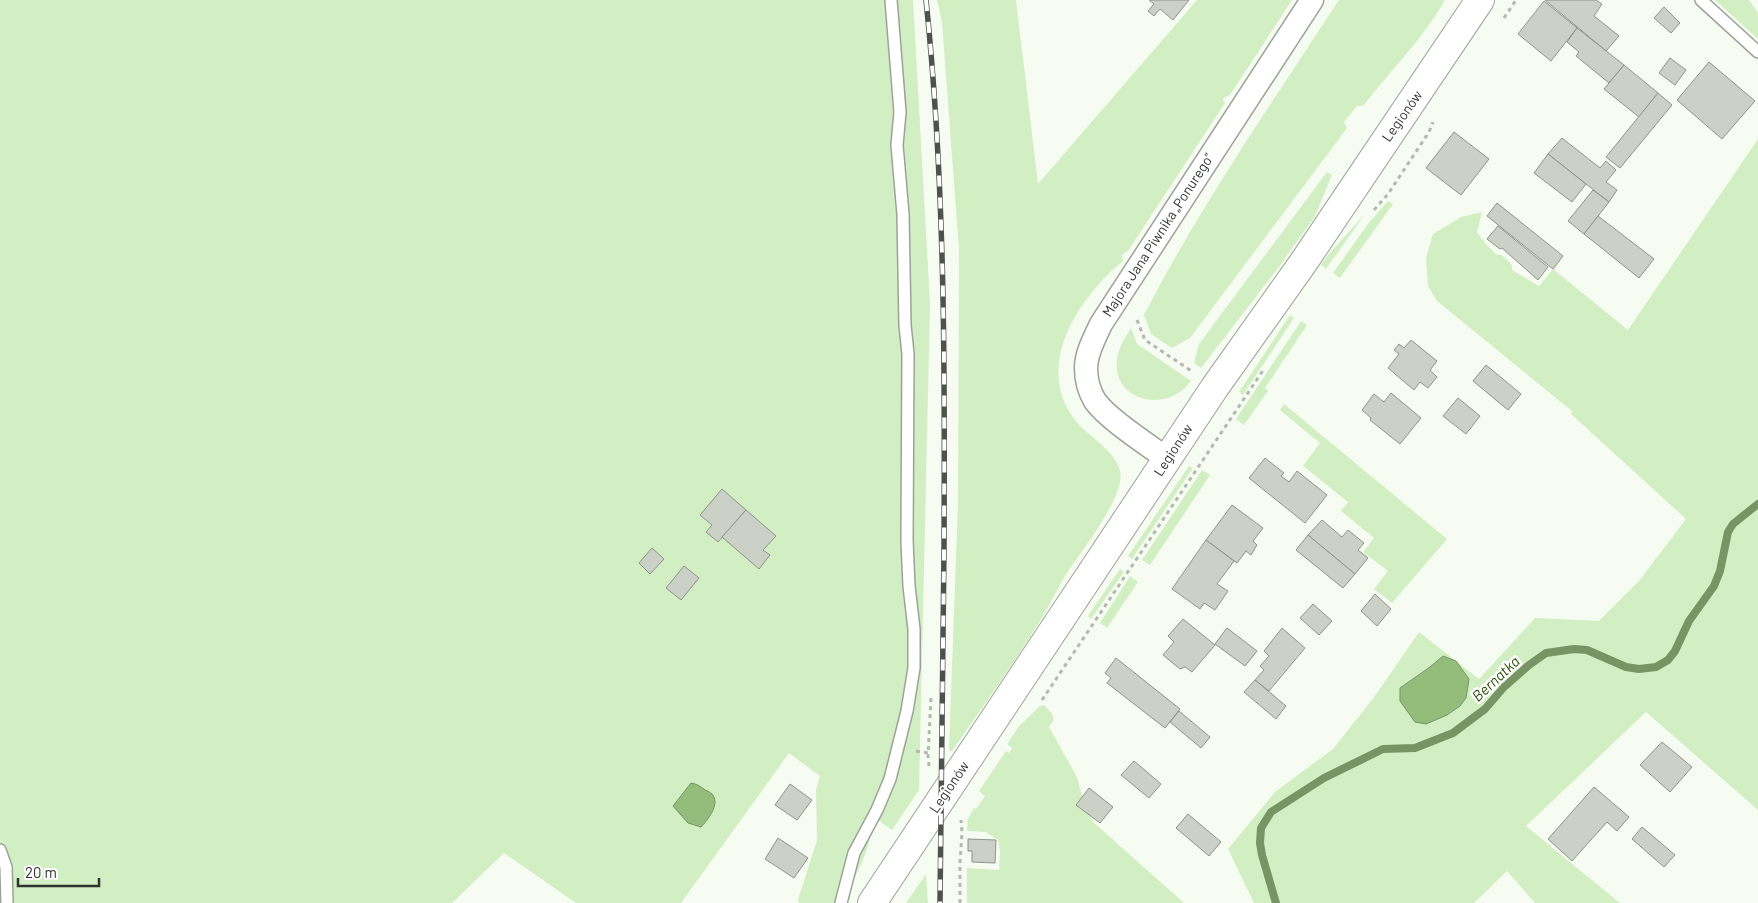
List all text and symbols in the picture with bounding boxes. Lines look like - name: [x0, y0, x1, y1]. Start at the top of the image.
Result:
- street label: Legionów: [1378, 87, 1425, 145]
- street label: Majora Jana Piwnika „Ponurego”: [1098, 150, 1217, 320]
- street label: Legionów: [1149, 420, 1196, 479]
- water label: Bernatka: [1468, 652, 1523, 705]
- street label: Legionów: [925, 758, 972, 816]
- scale bar: [18, 856, 99, 888]
- text: 20 m: [25, 863, 57, 881]

